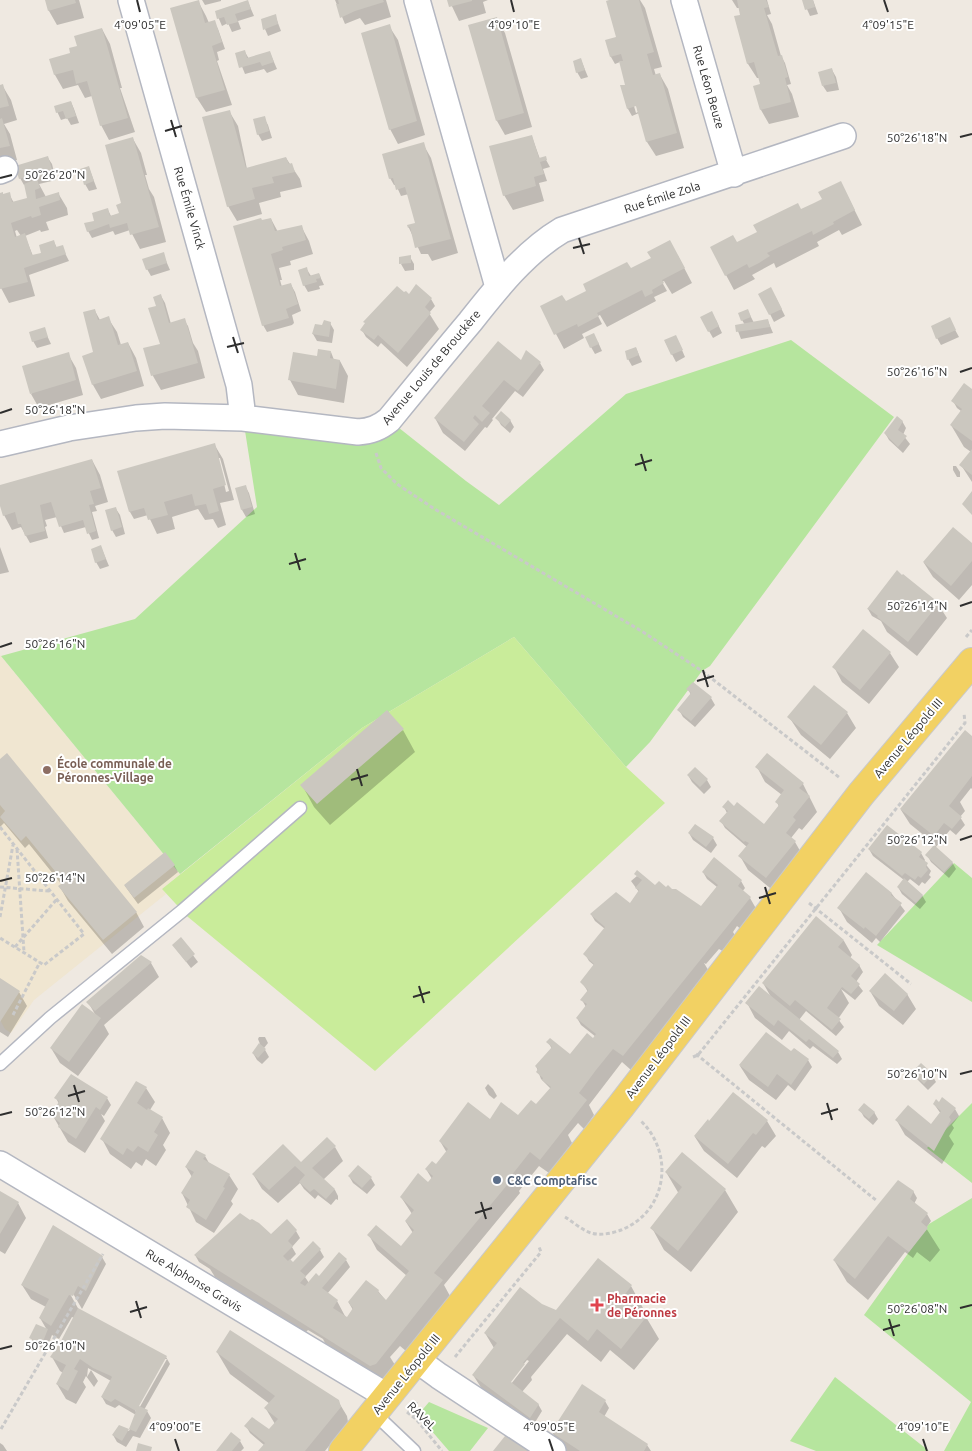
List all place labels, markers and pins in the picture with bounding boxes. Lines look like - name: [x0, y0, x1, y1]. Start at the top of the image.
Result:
- place label: École communale de Péronnes-Village: [57, 755, 172, 784]
- marker: École communale de Péronnes-Village: [41, 764, 53, 776]
- marker: C&C Comptafisc: [491, 1174, 503, 1186]
- place label: C&C Comptafisc: [507, 1174, 597, 1187]
- place label: Pharmacie de Péronnes: [607, 1292, 677, 1319]
- marker: Pharmacie de Péronnes: [591, 1299, 603, 1311]

